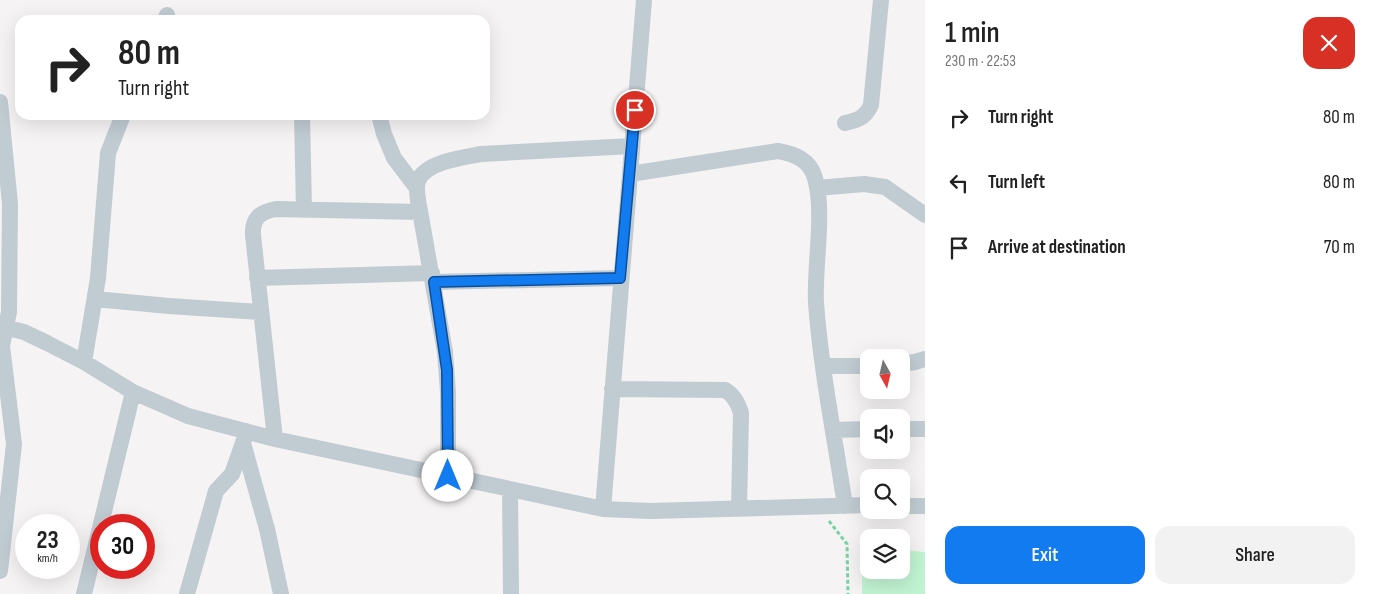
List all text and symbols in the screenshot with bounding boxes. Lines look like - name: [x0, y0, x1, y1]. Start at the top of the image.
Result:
- text: 1 min: [945, 15, 1000, 51]
- button: close: [1303, 17, 1355, 69]
- text: 80 m: [118, 32, 180, 75]
- icon: right: [35, 35, 100, 100]
- text: 230 m · 22:53: [945, 52, 1016, 71]
- text: Turn right: [118, 75, 189, 102]
- pin: [614, 89, 656, 131]
- icon: arrive: [621, 96, 649, 124]
- icon: right: [945, 104, 973, 132]
- text: Turn right: [988, 106, 1053, 129]
- text: 80 m: [1323, 106, 1355, 129]
- icon: left: [945, 169, 973, 197]
- text: Turn left: [988, 171, 1045, 194]
- text: 80 m: [1323, 171, 1355, 194]
- icon: arrive: [945, 234, 973, 262]
- text: Arrive at destination: [988, 236, 1126, 259]
- text: 70 m: [1324, 236, 1355, 259]
- north arrow: [860, 349, 910, 399]
- map controls: [860, 349, 910, 579]
- button: sound: [860, 409, 910, 459]
- position arrow: [421, 449, 473, 501]
- button: search: [860, 469, 910, 519]
- speed limit sign: 30: [90, 514, 155, 579]
- text: 23: [36, 525, 59, 556]
- button: Exit: [945, 526, 1145, 584]
- button: Share: [1155, 526, 1355, 584]
- button: layers: [860, 529, 910, 579]
- text: km/h: [37, 551, 58, 566]

